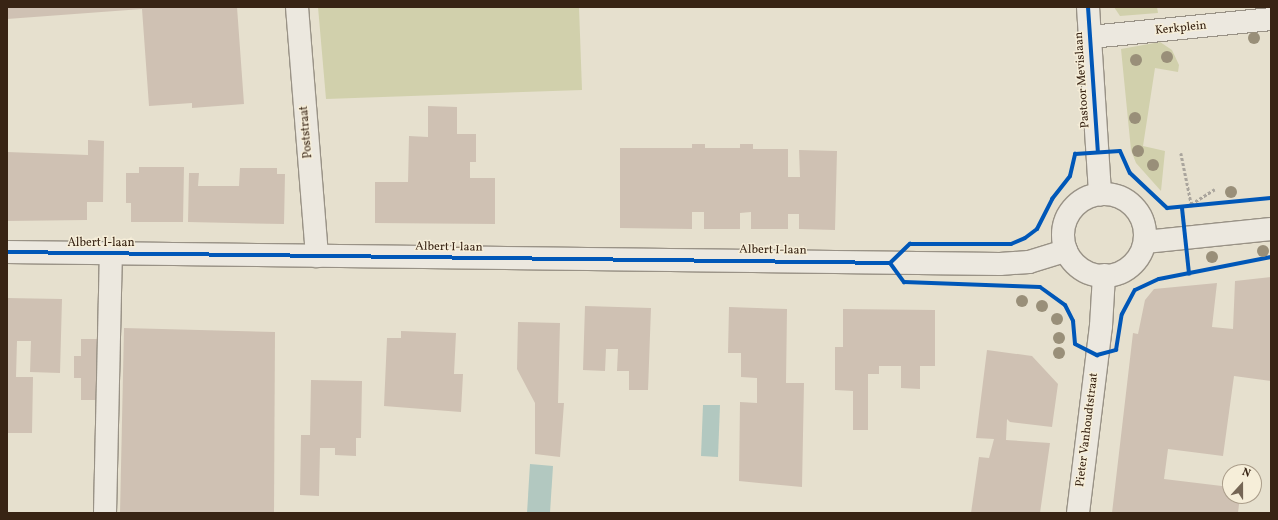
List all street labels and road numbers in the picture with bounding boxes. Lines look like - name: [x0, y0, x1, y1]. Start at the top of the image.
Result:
- street label: Kerkplein: [1155, 19, 1207, 39]
- street label: Pastoor Mevislaan: [1072, 31, 1094, 129]
- street label: Poststraat: [298, 105, 316, 159]
- street label: Albert I-laan: [67, 237, 135, 251]
- street label: Albert I-laan: [415, 240, 483, 256]
- street label: Albert I-laan: [739, 243, 807, 259]
- street label: Pieter Vanhoudtstraat: [1074, 372, 1102, 488]

